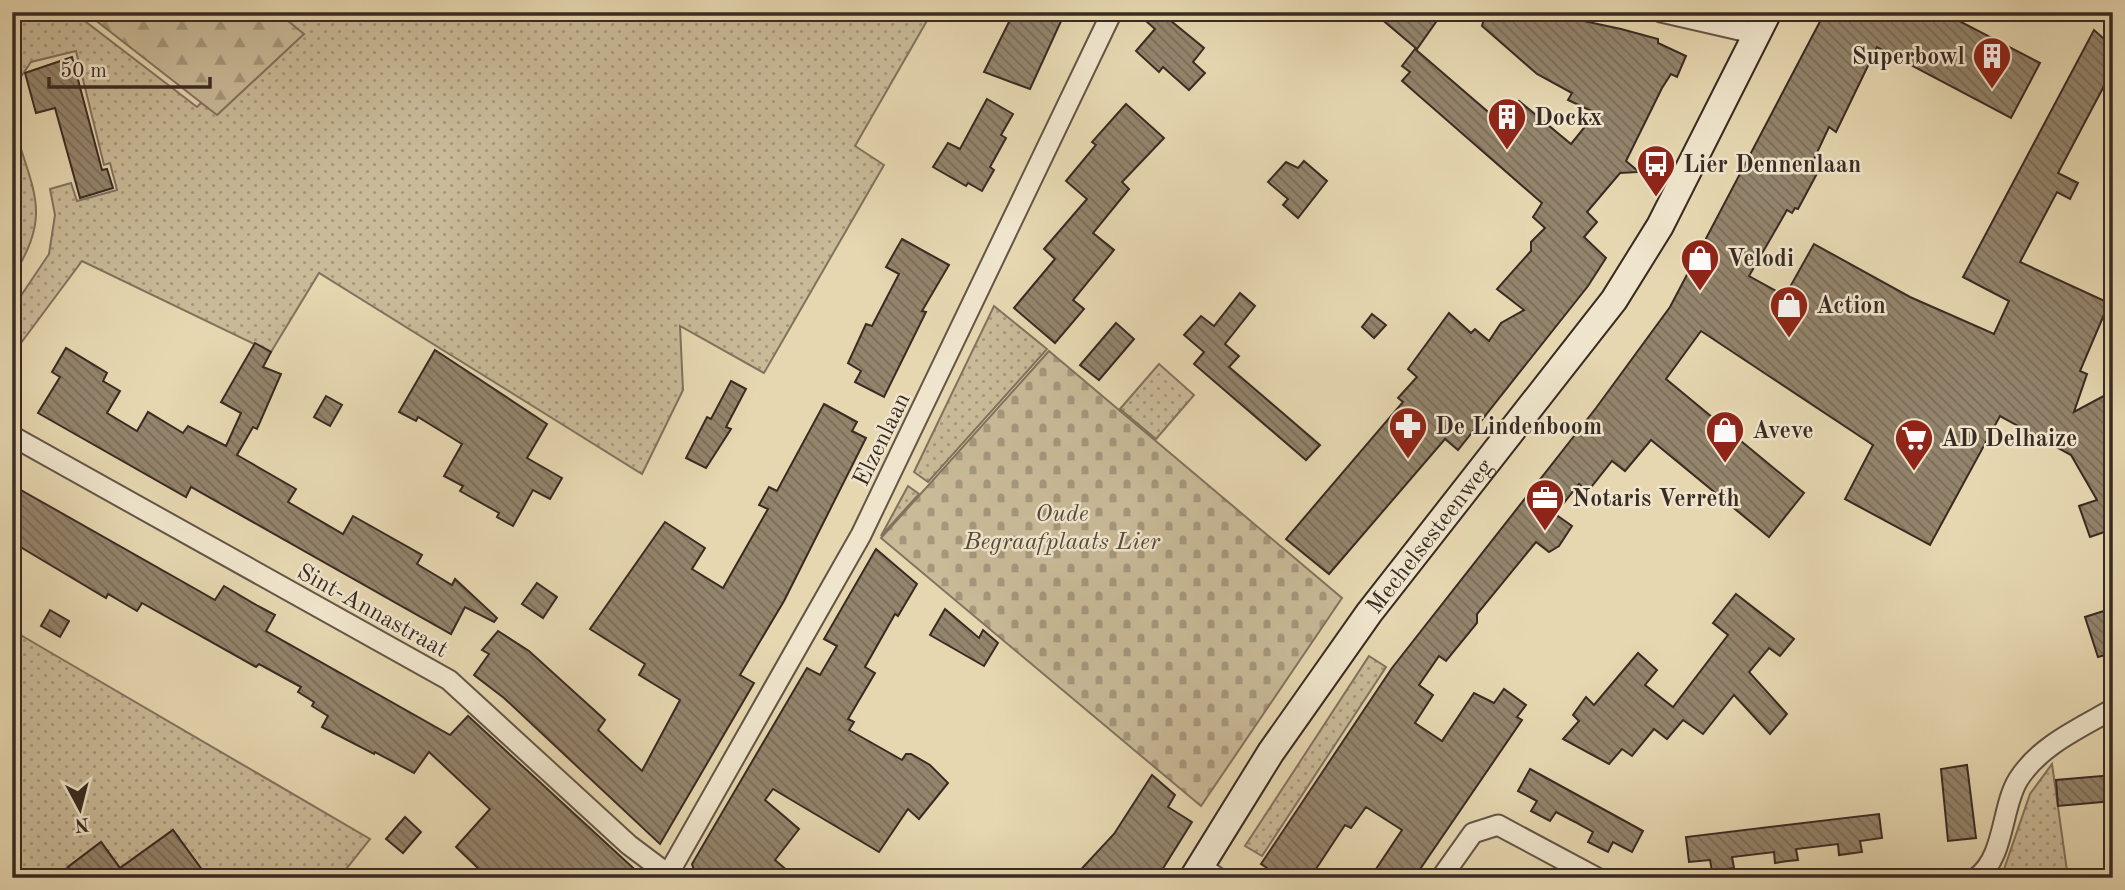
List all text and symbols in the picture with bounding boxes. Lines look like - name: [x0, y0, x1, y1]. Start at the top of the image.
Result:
- building icon: Superbowl: [1971, 35, 2013, 90]
- scale bar: [49, 46, 210, 90]
- place label: Superbowl: [1852, 46, 1965, 70]
- text: 50 m: [60, 61, 107, 82]
- building icon: Dockx: [1486, 96, 1528, 151]
- place label: Dockx: [1534, 107, 1602, 131]
- bus stop icon: Lier Dennenlaan: [1635, 143, 1677, 198]
- place label: Lier Dennenlaan: [1683, 154, 1861, 178]
- shop icon: Velodi: [1679, 237, 1721, 292]
- place label: Velodi: [1727, 248, 1794, 272]
- shop icon: Action: [1768, 284, 1810, 339]
- place label: Action: [1816, 295, 1886, 319]
- street label: Elzenlaan: [850, 389, 916, 490]
- pharmacy icon: De Lindenboom: [1387, 405, 1429, 460]
- shop icon: Aveve: [1704, 409, 1746, 464]
- place label: De Lindenboom: [1435, 416, 1602, 440]
- supermarket icon: AD Delhaize: [1893, 417, 1935, 472]
- place label: Aveve: [1752, 420, 1814, 444]
- place label: AD Delhaize: [1941, 428, 2077, 452]
- street label: Mechelsesteenweg: [1363, 455, 1499, 619]
- office icon: Notaris Verreth: [1524, 477, 1566, 532]
- place label: Notaris Verreth: [1572, 488, 1740, 512]
- park label: Oude Begraafplaats Lier: [963, 503, 1161, 555]
- street label: Sint-Annastraat: [293, 560, 452, 663]
- north arrow: [46, 774, 116, 844]
- text: N: [73, 813, 90, 834]

